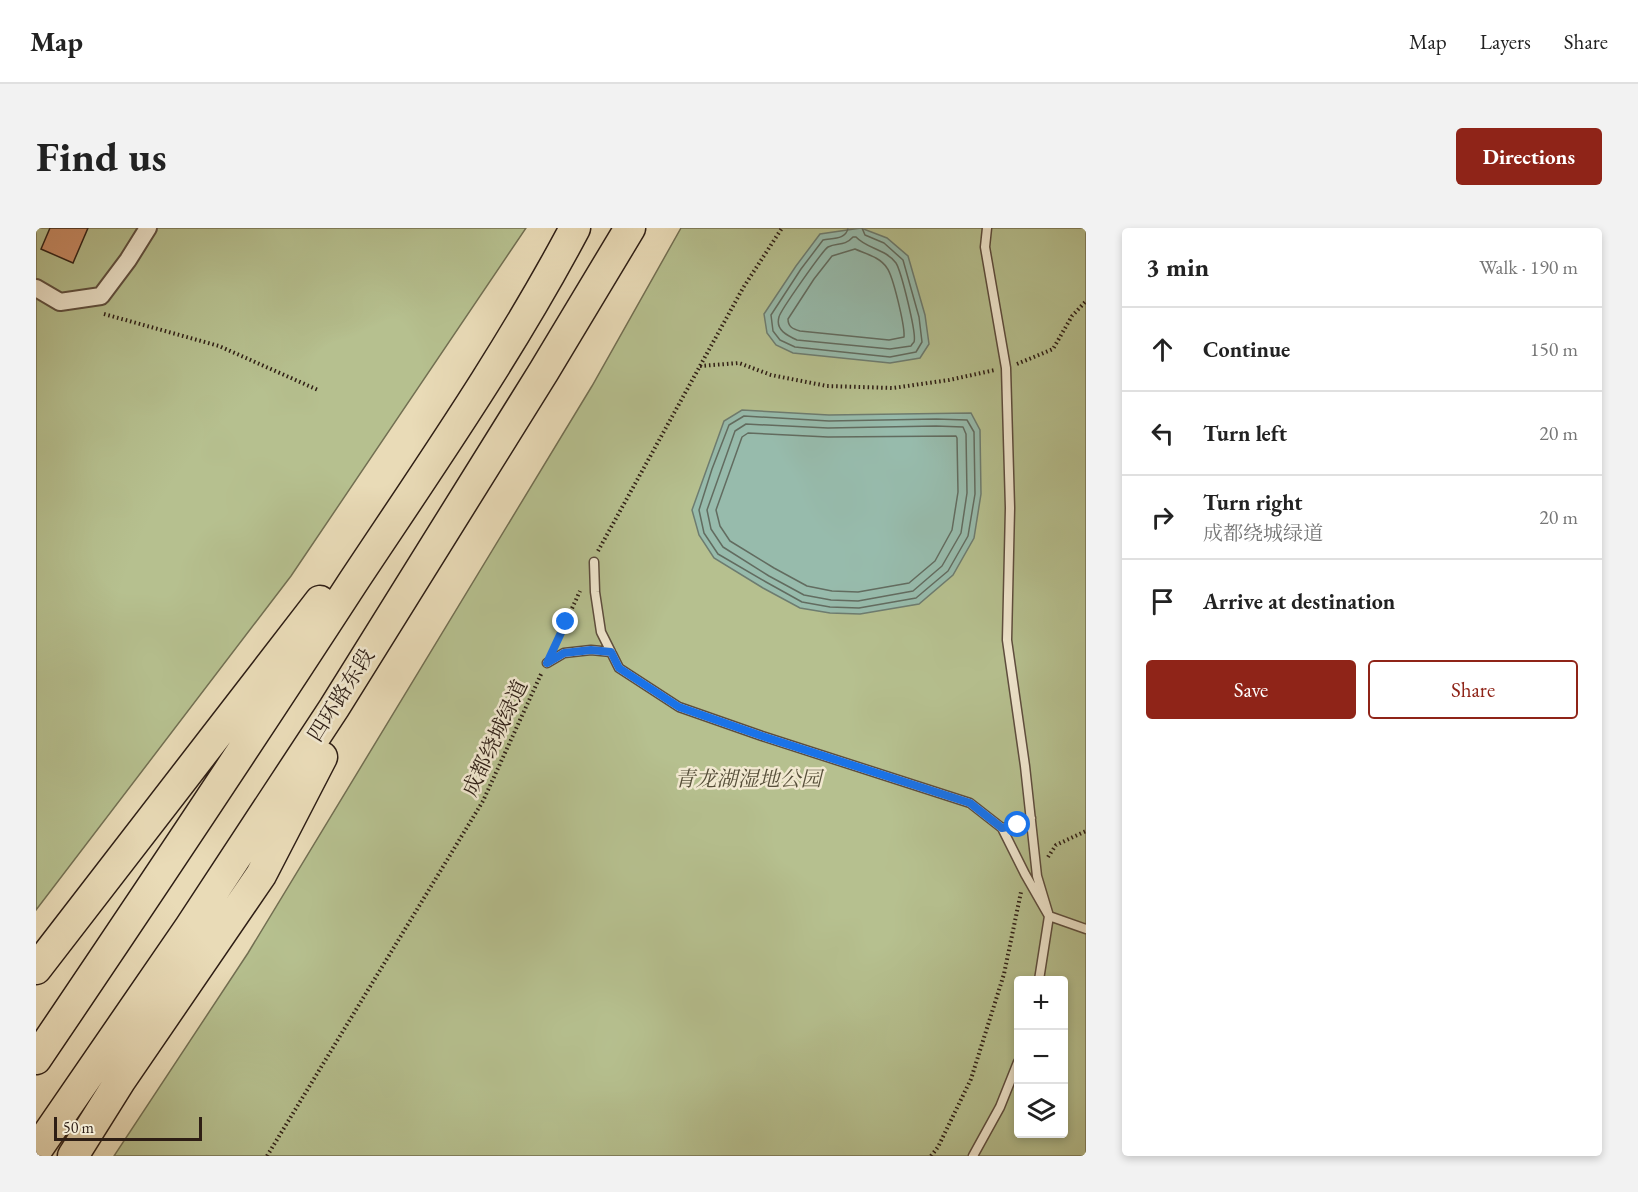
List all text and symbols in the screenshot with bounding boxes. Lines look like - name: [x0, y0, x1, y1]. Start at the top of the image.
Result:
- text: Map: [30, 23, 83, 59]
- text: Map: [1409, 28, 1447, 55]
- text: Layers: [1480, 28, 1531, 55]
- text: Share: [1564, 28, 1608, 55]
- button: Directions: [1456, 128, 1602, 185]
- text: Find us: [36, 129, 167, 184]
- text: 3 min: [1146, 250, 1209, 284]
- text: Walk · 190 m: [1479, 254, 1578, 280]
- icon: ahead: [1146, 333, 1179, 366]
- text: Continue: [1203, 335, 1290, 364]
- text: 150 m: [1530, 336, 1578, 362]
- icon: left: [1146, 417, 1179, 450]
- text: Turn left: [1203, 419, 1287, 448]
- text: 20 m: [1539, 420, 1578, 446]
- text: Turn right: [1203, 488, 1302, 517]
- icon: right: [1146, 501, 1179, 534]
- text: 20 m: [1539, 504, 1578, 530]
- text: 成都绕城绿道: [1203, 520, 1323, 546]
- icon: arrive: [1146, 585, 1179, 618]
- text: Arrive at destination: [1203, 587, 1395, 616]
- route end: [552, 608, 578, 634]
- street label: 四环路东段: [301, 643, 380, 746]
- button: Save: [1146, 660, 1356, 719]
- button: Share: [1368, 660, 1578, 719]
- street label: 成都绕城绿道: [456, 675, 533, 801]
- park label: 青龙湖湿地公园: [675, 765, 824, 792]
- route start: [1004, 811, 1030, 837]
- map controls: [1014, 976, 1068, 1138]
- button: +: [1014, 976, 1068, 1030]
- button: −: [1014, 1030, 1068, 1084]
- button: layers: [1014, 1084, 1068, 1138]
- scale bar: [54, 1114, 202, 1142]
- text: 50 m: [63, 1117, 94, 1138]

